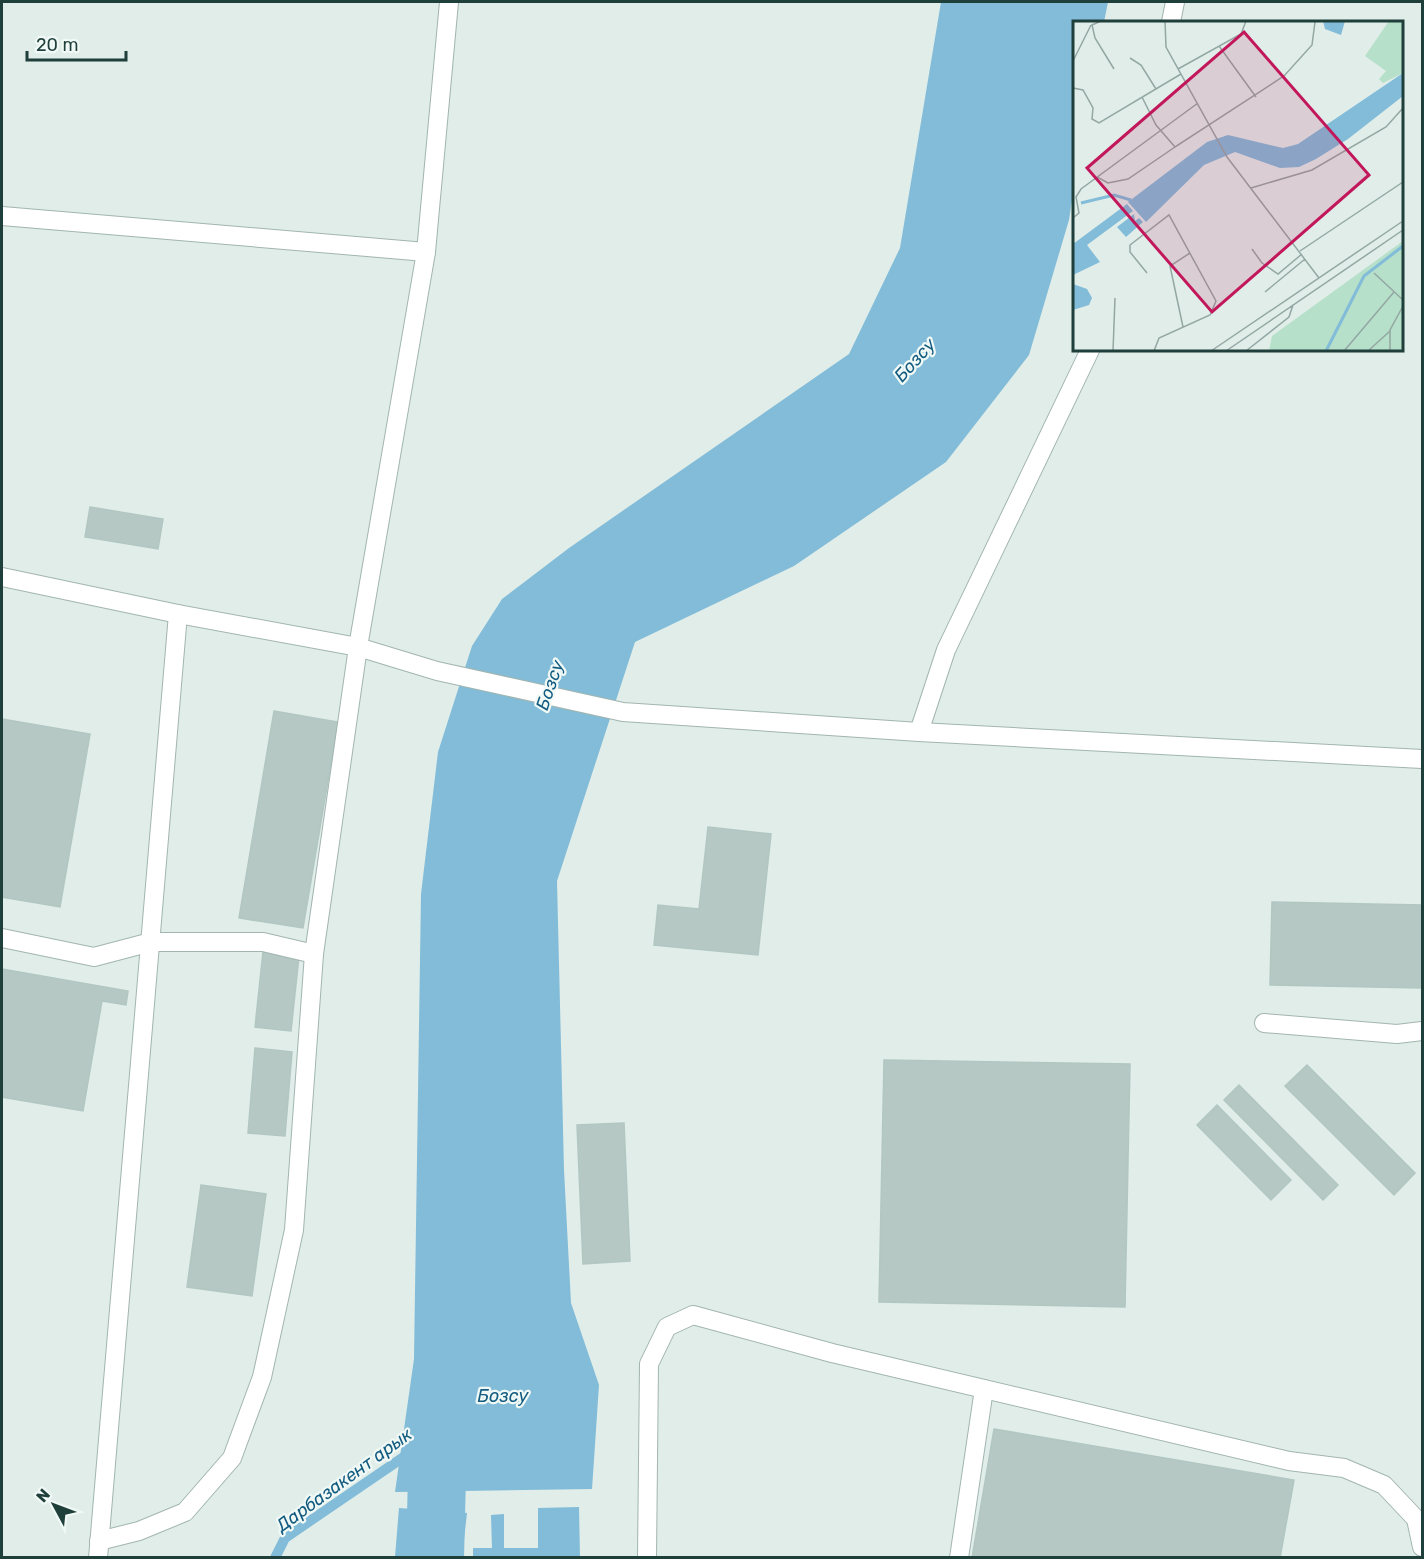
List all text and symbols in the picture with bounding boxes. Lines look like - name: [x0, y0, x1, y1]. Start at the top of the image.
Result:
- inset map: [1073, 21, 1403, 351]
- scale bar: [27, 24, 126, 62]
- text: 20 m: [36, 34, 78, 56]
- water label: Бозсу: [890, 333, 941, 386]
- water label: Бозсу: [531, 656, 569, 713]
- water label: Бозсу: [477, 1385, 530, 1407]
- water label: Дарбазакент арык: [270, 1423, 417, 1538]
- north arrow: [24, 1475, 84, 1535]
- text: N: [32, 1485, 54, 1506]

